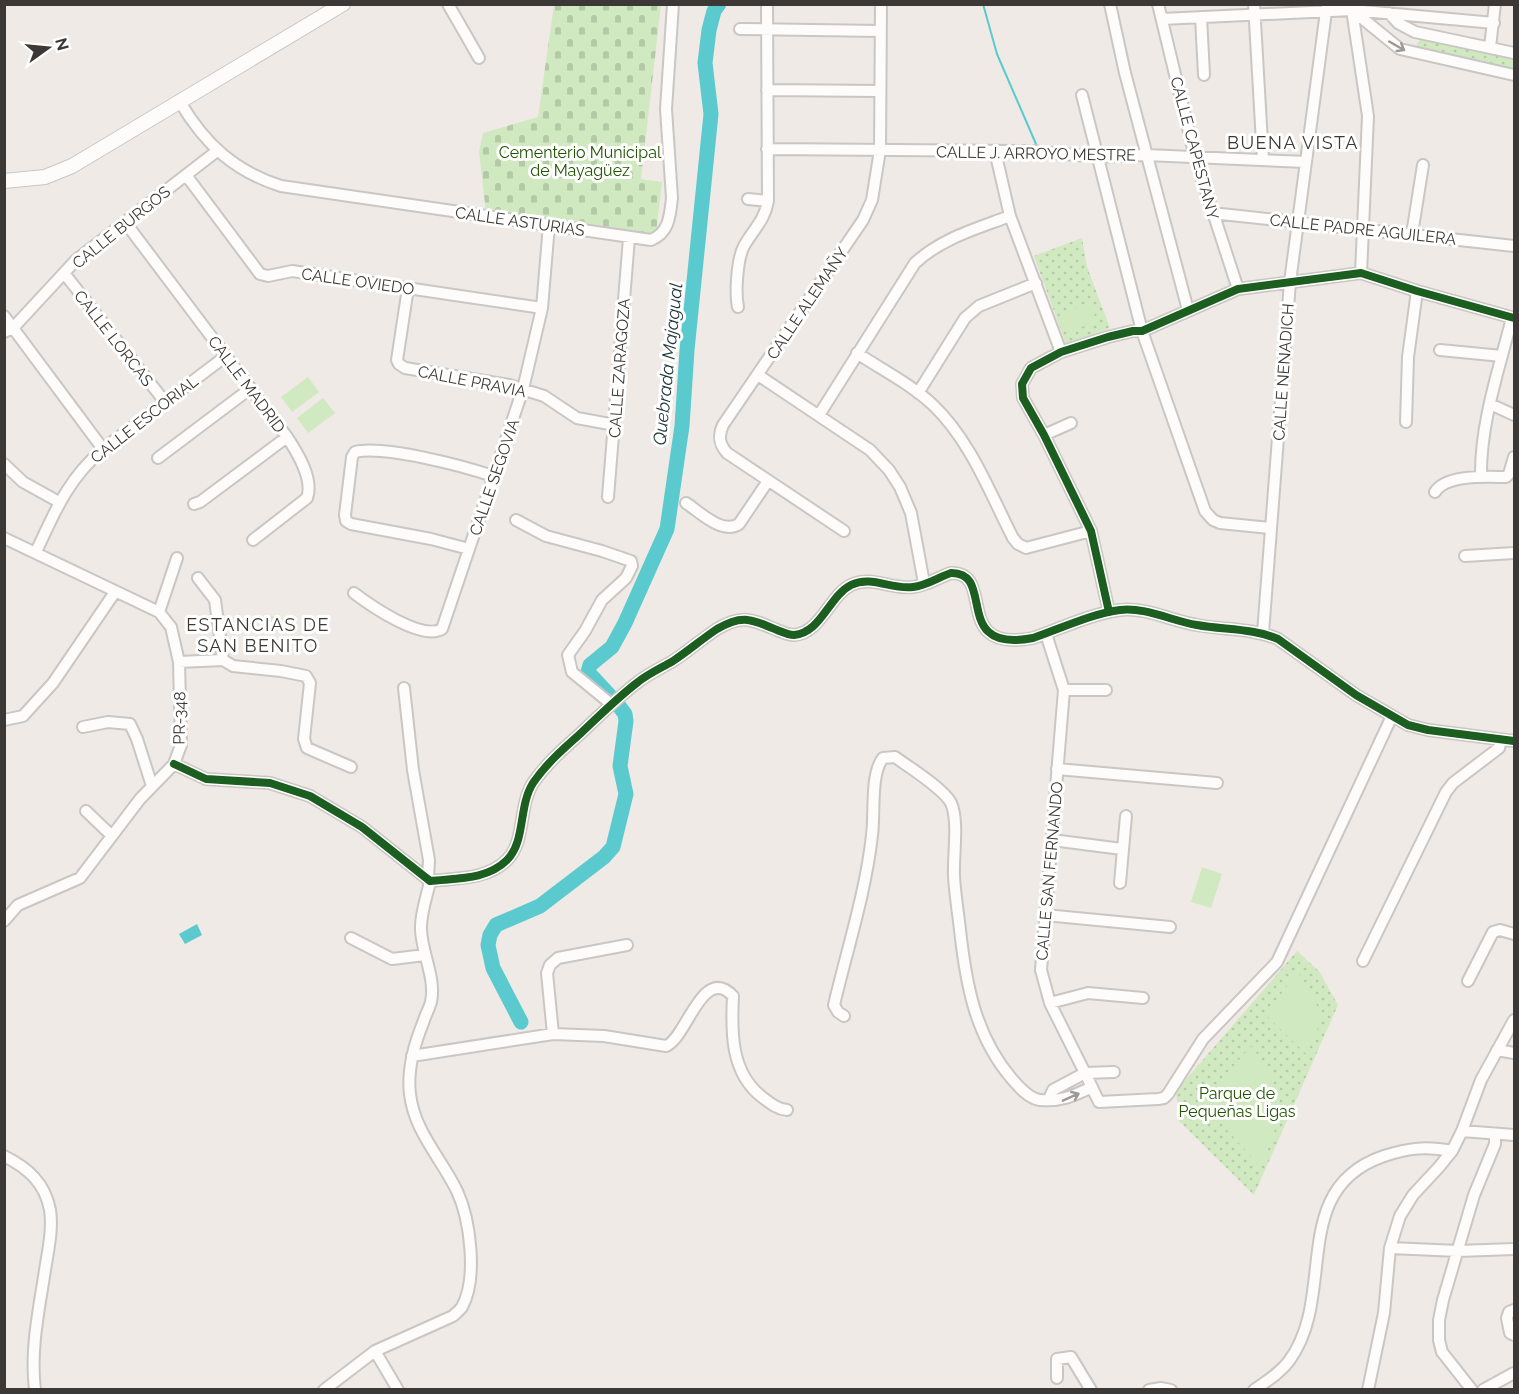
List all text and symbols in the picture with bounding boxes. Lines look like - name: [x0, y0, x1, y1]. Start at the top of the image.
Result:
- north arrow: [18, 18, 78, 78]
- text: N: [51, 36, 73, 53]
- one-way arrow: [1388, 40, 1405, 52]
- street label: CALLE CAPESTANY: [1166, 75, 1223, 222]
- district label: BUENA VISTA: [1227, 132, 1359, 153]
- street label: CALLE J. ARROYO MESTRE: [936, 142, 1136, 165]
- park label: Cementerio Municipal de Mayagüez: [499, 143, 662, 180]
- street label: CALLE BURGOS: [69, 182, 174, 273]
- street label: CALLE ASTURIAS: [454, 203, 586, 240]
- street label: CALLE PADRE AGUILERA: [1269, 210, 1457, 249]
- street label: CALLE ALEMAÑY: [762, 243, 852, 363]
- street label: CALLE OVIEDO: [300, 264, 416, 299]
- water label: Quebrada Majagual: [649, 282, 686, 446]
- street label: CALLE LORCAS: [70, 287, 157, 390]
- street label: CALLE ZARAGOZA: [605, 297, 634, 438]
- street label: CALLE NENADICH: [1269, 303, 1298, 441]
- street label: CALLE MADRID: [204, 332, 289, 436]
- street label: CALLE PRAVIA: [416, 362, 528, 401]
- street label: CALLE ESCORIAL: [87, 371, 202, 467]
- street label: CALLE SEGOVIA: [466, 416, 523, 538]
- district label: ESTANCIAS DE SAN BENITO: [186, 614, 330, 656]
- street label: PR-348: [170, 691, 189, 745]
- street label: CALLE SAN FERNANDO: [1032, 781, 1067, 961]
- park label: Parque de Pequeñas Ligas: [1179, 1084, 1296, 1121]
- one-way arrow: [1061, 1090, 1079, 1102]

